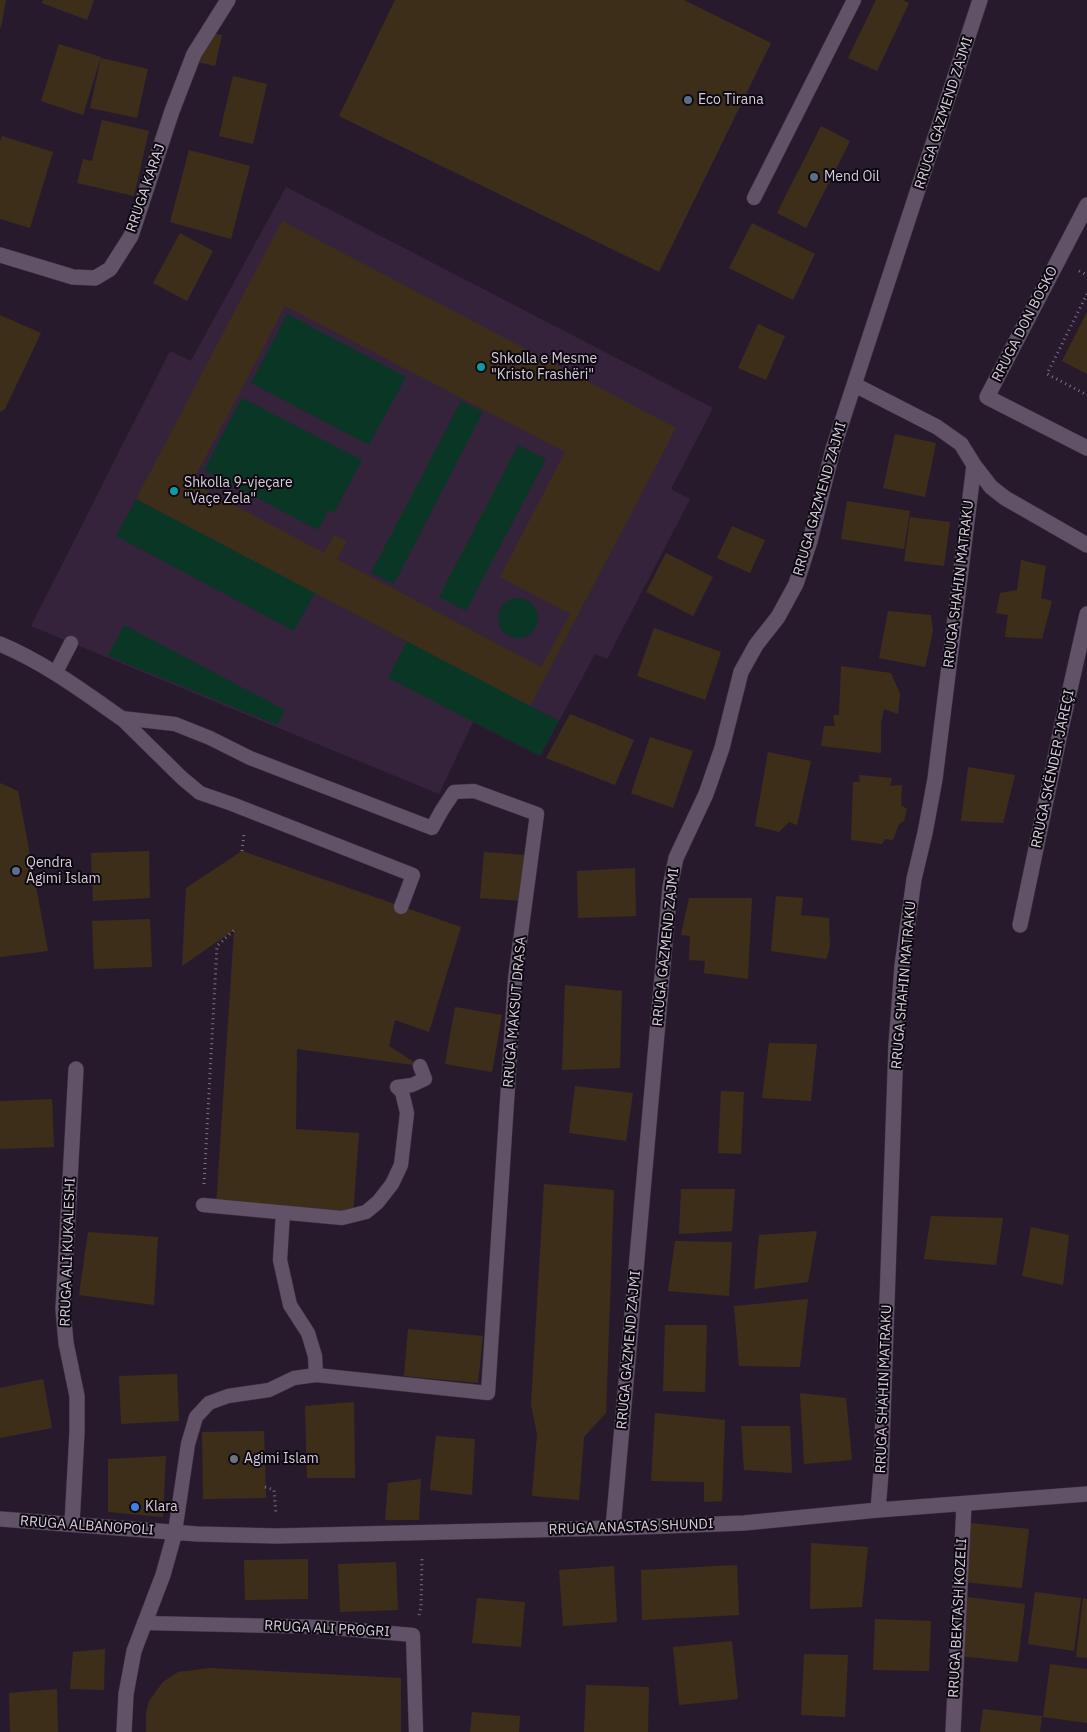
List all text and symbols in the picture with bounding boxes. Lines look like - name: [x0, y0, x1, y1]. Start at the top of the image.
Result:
- street label: RRUGA GAZMEND ZAJMI: [911, 35, 977, 191]
- place label: Eco Tirana: [698, 92, 764, 108]
- marker: Eco Tirana: [682, 94, 694, 106]
- street label: RRUGA KARAJ: [123, 142, 169, 234]
- place label: Mend Oil: [824, 169, 880, 185]
- marker: Mend Oil: [808, 171, 820, 183]
- street label: RRUGA DON BOSKO: [989, 263, 1061, 385]
- place label: Shkolla e Mesme "Kristo Frashëri": [491, 351, 597, 384]
- marker: Shkolla e Mesme "Kristo Frashëri": [475, 361, 487, 373]
- street label: RRUGA GAZMEND ZAJMI: [790, 420, 850, 578]
- place label: Shkolla 9-vjeçare "Vaçe Zela": [184, 475, 293, 508]
- marker: Shkolla 9-vjeçare "Vaçe Zela": [168, 485, 180, 497]
- street label: RRUGA SHAHIN MATRAKU: [940, 499, 978, 669]
- street label: RRUGA SKËNDER JAREÇI: [1028, 688, 1078, 850]
- place label: Qendra Agimi Islam: [26, 855, 101, 888]
- marker: Qendra Agimi Islam: [10, 865, 22, 877]
- street label: RRUGA GAZMEND ZAJMI: [649, 867, 683, 1027]
- street label: RRUGA SHAHIN MATRAKU: [888, 900, 920, 1070]
- street label: RRUGA MAKSUT DRASA: [500, 936, 530, 1088]
- street label: RRUGA ALI KUKALESHI: [57, 1177, 79, 1327]
- street label: RRUGA GAZMEND ZAJMI: [614, 1270, 644, 1430]
- street label: RRUGA SHAHIN MATRAKU: [873, 1304, 895, 1474]
- place label: Agimi Islam: [244, 1451, 319, 1467]
- marker: Agimi Islam: [228, 1453, 240, 1465]
- place label: Klara: [145, 1499, 178, 1515]
- marker: Klara: [129, 1501, 141, 1513]
- street label: RRUGA ALBANOPOLI: [20, 1513, 154, 1539]
- street label: RRUGA ANASTAS SHUNDI: [548, 1516, 714, 1538]
- street label: RRUGA BEKTASH KOZELI: [945, 1538, 971, 1698]
- street label: RRUGA ALI PROGRI: [264, 1617, 390, 1641]

